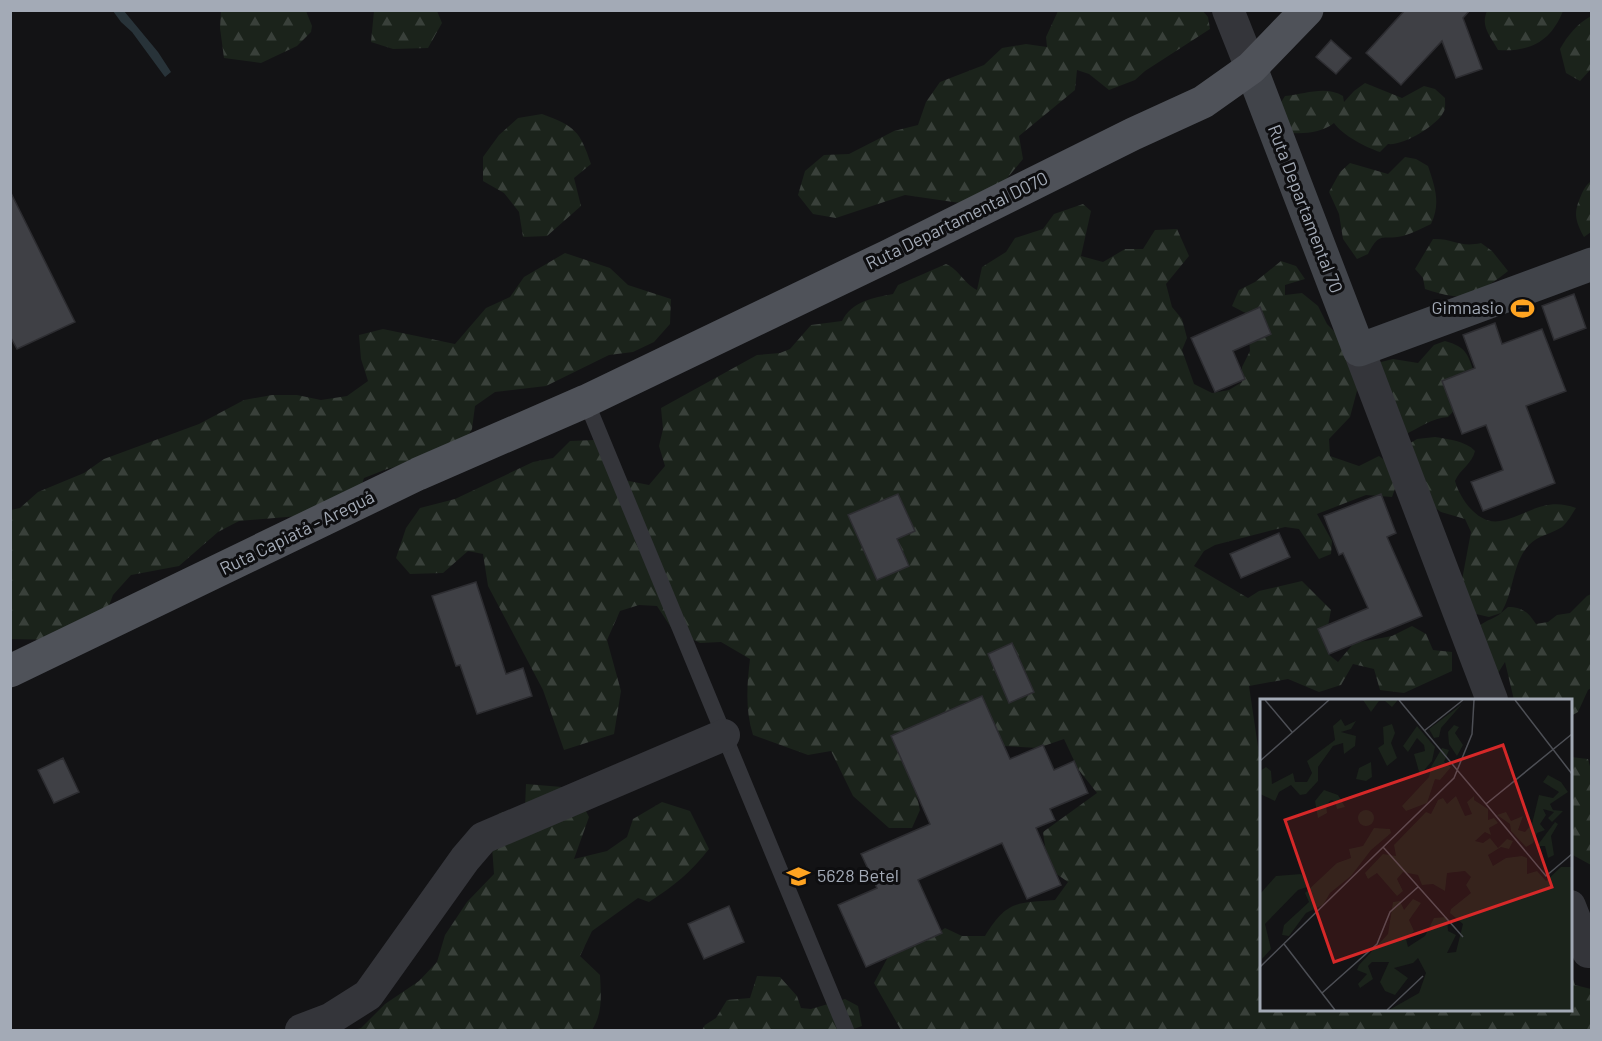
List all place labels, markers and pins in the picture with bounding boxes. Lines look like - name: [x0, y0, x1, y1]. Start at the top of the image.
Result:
- sports icon: Gimnasio: [1509, 295, 1535, 321]
- place label: Gimnasio: [1432, 296, 1504, 318]
- school or university icon: 5628 Betel: [786, 863, 812, 889]
- place label: 5628 Betel: [817, 864, 899, 886]

